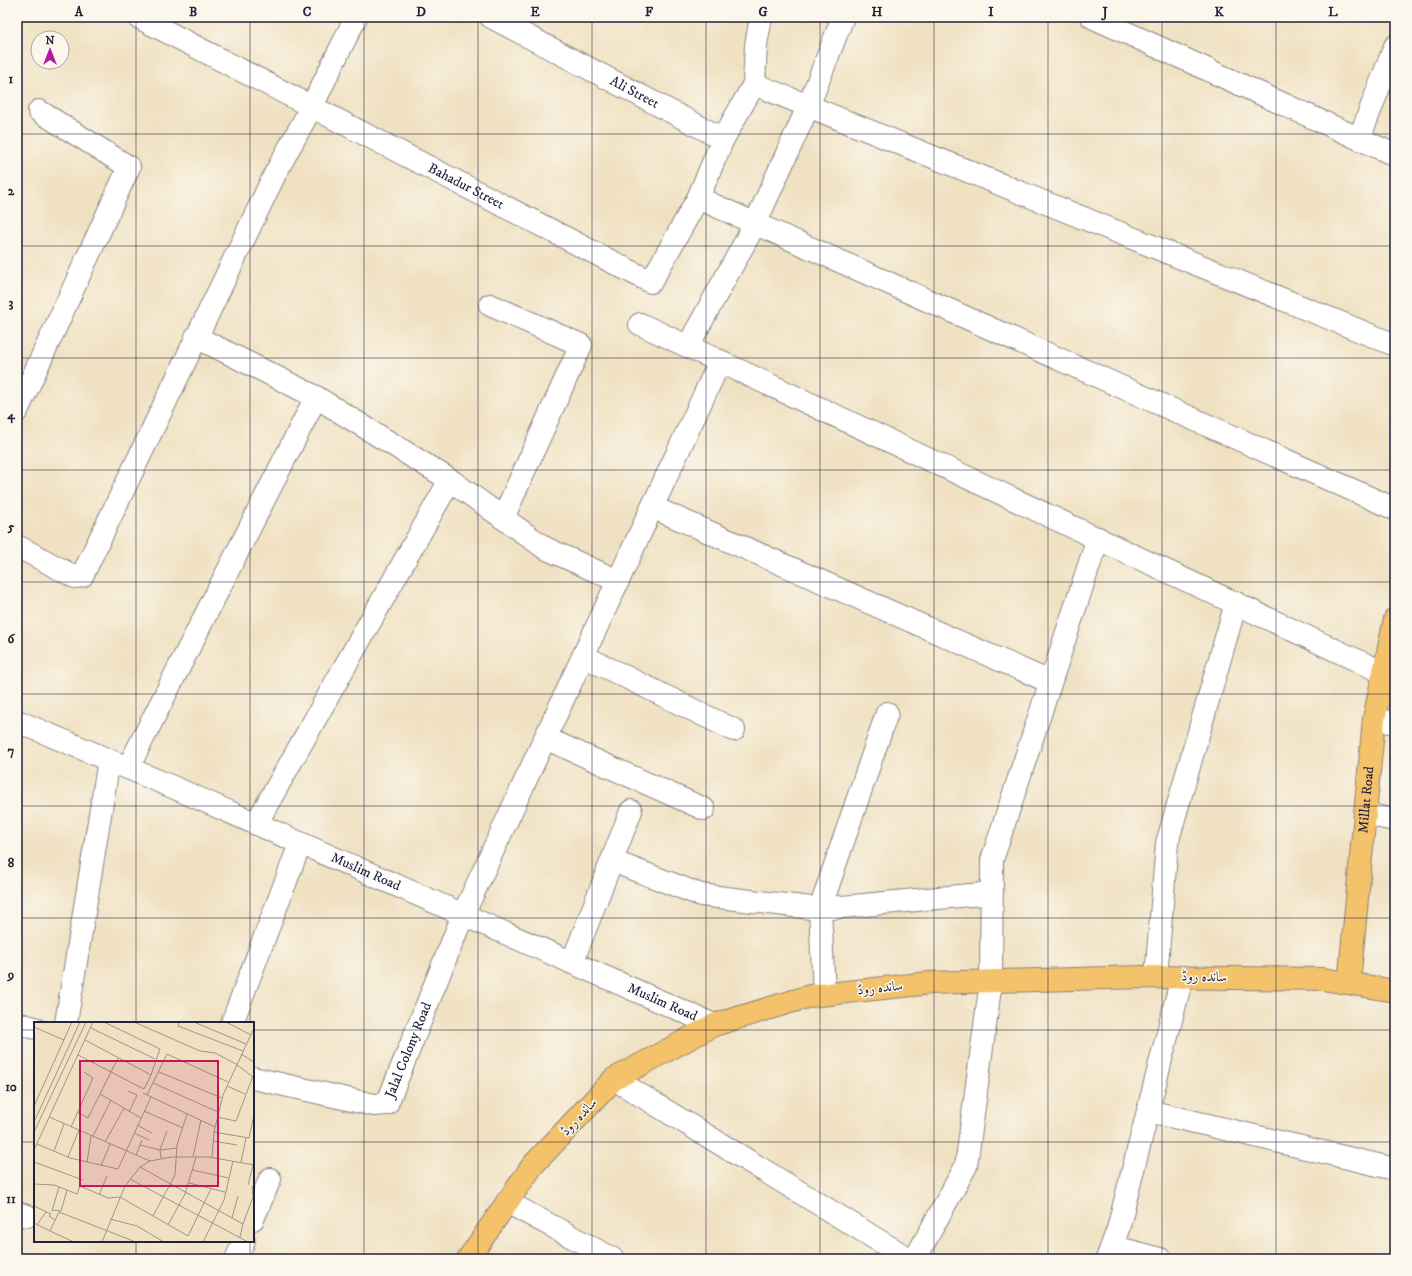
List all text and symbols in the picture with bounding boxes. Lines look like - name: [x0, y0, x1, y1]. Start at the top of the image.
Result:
- text: A: [74, 4, 84, 20]
- text: B: [189, 4, 197, 20]
- text: C: [303, 4, 312, 20]
- text: D: [416, 4, 426, 20]
- text: E: [530, 4, 540, 20]
- text: F: [645, 4, 654, 20]
- text: G: [758, 4, 768, 20]
- text: H: [872, 4, 883, 20]
- text: I: [988, 4, 994, 20]
- text: J: [1100, 4, 1108, 21]
- text: K: [1214, 4, 1224, 20]
- text: L: [1328, 4, 1338, 20]
- north arrow: [30, 30, 70, 70]
- text: N: [45, 34, 55, 48]
- text: 1: [9, 71, 14, 87]
- street label: Ali Street: [607, 72, 662, 113]
- street label: Bahadur Street: [425, 159, 507, 214]
- text: 2: [8, 183, 15, 199]
- text: 3: [9, 295, 14, 311]
- text: 4: [6, 407, 15, 424]
- text: 5: [7, 519, 15, 535]
- text: 6: [8, 631, 16, 647]
- text: 7: [8, 743, 15, 759]
- street label: Millat Road: [1354, 765, 1378, 834]
- street label: Muslim Road: [328, 849, 403, 895]
- text: 8: [8, 855, 15, 871]
- text: 9: [7, 967, 14, 983]
- street label: ساندہ روڈ: [1181, 968, 1227, 986]
- street label: ساندہ روڈ: [856, 977, 904, 999]
- street label: Muslim Road: [625, 979, 700, 1026]
- street label: Jalal Colony Road: [381, 1000, 436, 1103]
- inset map: [34, 1022, 254, 1242]
- text: 10: [5, 1079, 17, 1095]
- street label: ساندہ روڈ: [557, 1094, 601, 1140]
- text: 11: [6, 1191, 16, 1207]

